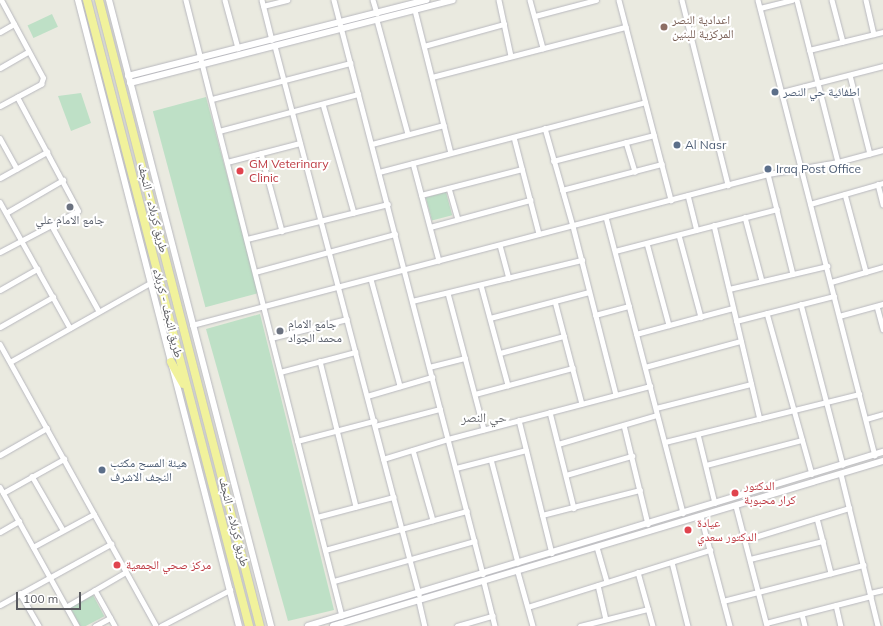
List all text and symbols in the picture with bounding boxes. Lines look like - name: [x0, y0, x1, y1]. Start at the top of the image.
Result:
- place label: اعدادية النصر المركزية للبنين: [672, 13, 734, 41]
- marker: اعدادية النصر المركزية للبنين: [659, 22, 669, 32]
- place label: اطفائية حي النصر: [783, 85, 860, 99]
- marker: اطفائية حي النصر: [770, 87, 780, 97]
- place label: Al Nasr: [685, 138, 726, 152]
- marker: Al Nasr: [672, 140, 682, 150]
- place label: GM Veterinary Clinic: [249, 157, 329, 185]
- street label: طريق کربلاء - النجف: [135, 162, 171, 254]
- place label: Iraq Post Office: [776, 162, 861, 176]
- marker: Iraq Post Office: [763, 164, 773, 174]
- marker: GM Veterinary Clinic: [234, 165, 246, 177]
- marker: جامع الامام علي: [65, 202, 75, 212]
- place label: جامع الامام علي: [36, 213, 104, 227]
- street label: طريق النجف - کربلاء: [150, 267, 186, 359]
- place label: جامع الامام محمد الجواد: [288, 317, 342, 345]
- marker: جامع الامام محمد الجواد: [275, 326, 285, 336]
- district label: حي النصر: [461, 409, 507, 425]
- place label: هيئة المسح مكتب النجف الاشرف: [110, 456, 187, 484]
- marker: هيئة المسح مكتب النجف الاشرف: [97, 465, 107, 475]
- street label: طريق کربلاء - النجف: [216, 476, 252, 568]
- place label: الدكتور كرار محبوبة: [744, 479, 796, 507]
- marker: الدكتور كرار محبوبة: [729, 487, 741, 499]
- place label: عيادة الدكتور سعدي: [697, 516, 757, 544]
- marker: عيادة الدكتور سعدي: [682, 524, 694, 536]
- place label: مركز صحي الجمعية: [126, 558, 211, 572]
- marker: مركز صحي الجمعية: [111, 559, 123, 571]
- scale bar: [18, 584, 83, 610]
- text: 100 m: [23, 591, 58, 606]

